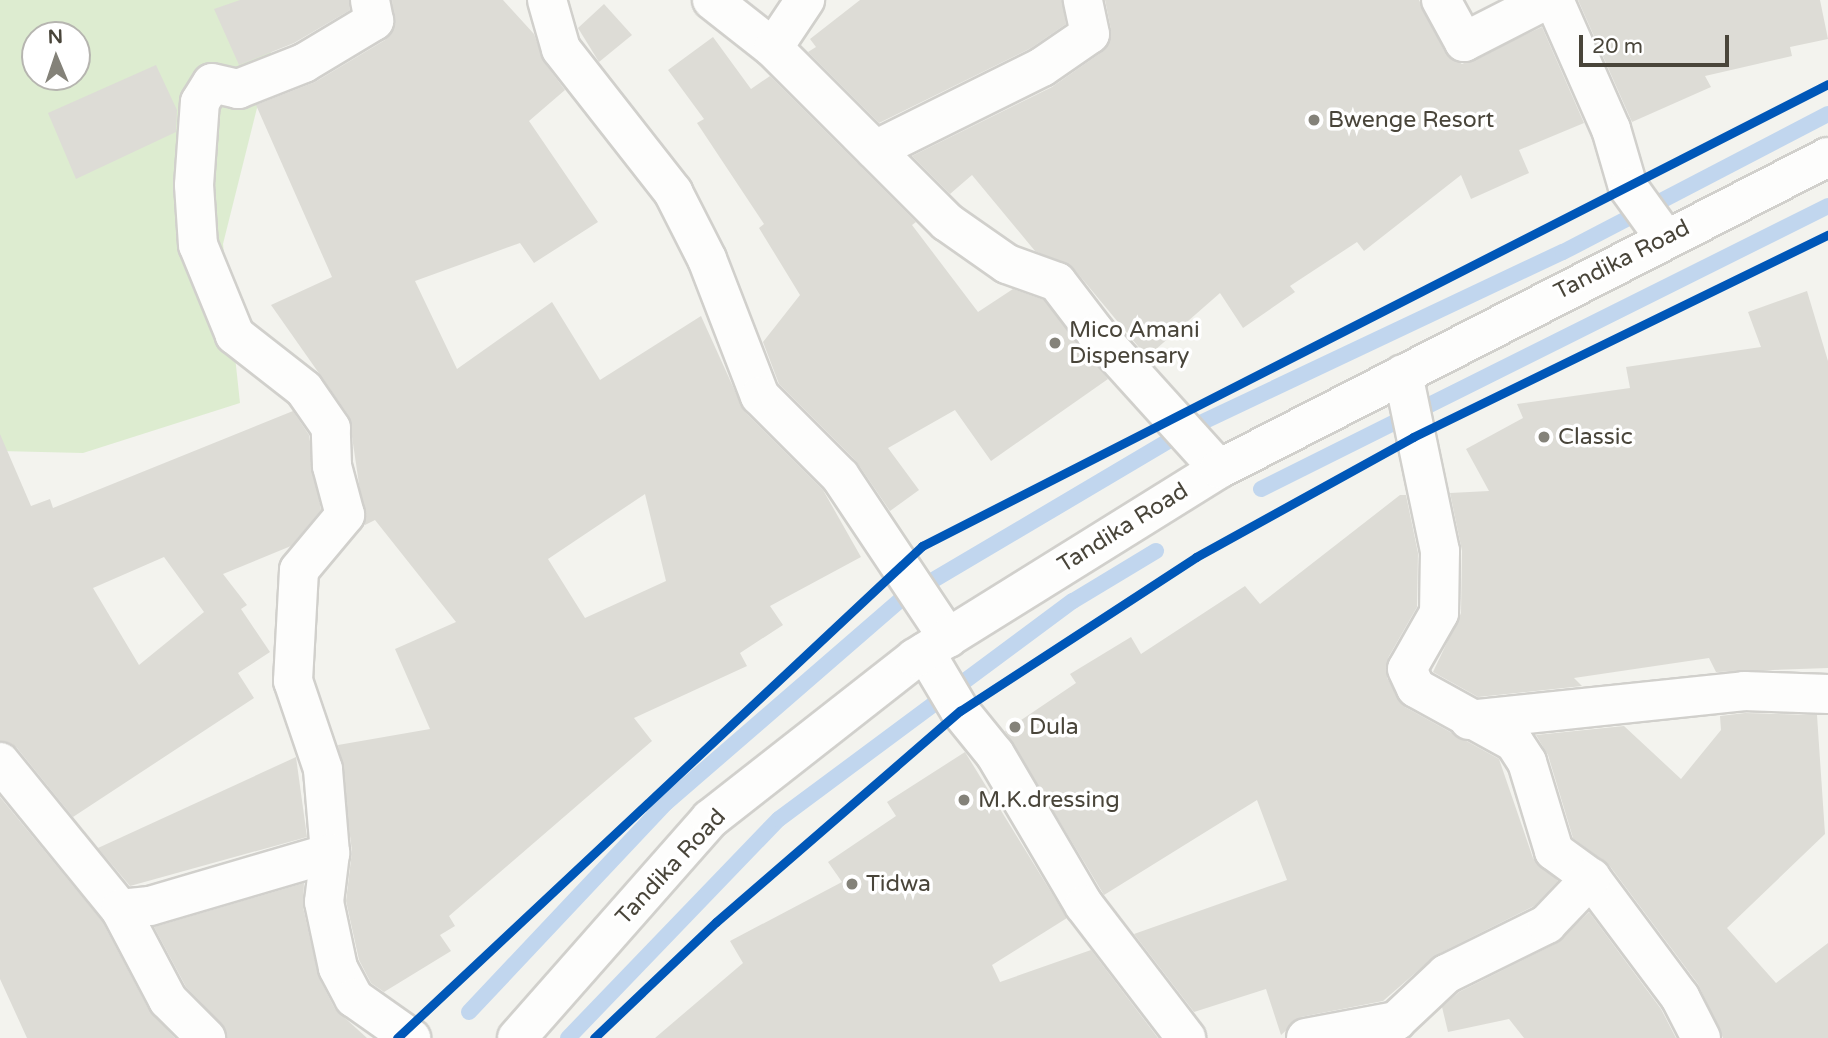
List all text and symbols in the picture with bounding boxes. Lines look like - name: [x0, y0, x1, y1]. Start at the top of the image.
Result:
- north arrow: [21, 21, 91, 91]
- scale bar: [1583, 21, 1734, 65]
- text: N: [47, 26, 63, 48]
- text: 20 m: [1592, 34, 1643, 59]
- place label: Bwenge Resort: [1328, 106, 1494, 134]
- marker: Bwenge Resort: [1306, 112, 1322, 128]
- street label: Tandika Road: [1550, 214, 1694, 306]
- place label: Mico Amani Dispensary: [1069, 316, 1200, 370]
- marker: Mico Amani Dispensary: [1047, 335, 1063, 351]
- place label: Classic: [1558, 423, 1633, 451]
- marker: Classic: [1536, 429, 1552, 445]
- street label: Tandika Road: [1053, 477, 1193, 579]
- place label: Dula: [1029, 713, 1079, 741]
- marker: Dula: [1007, 719, 1023, 735]
- place label: M.K.dressing: [978, 786, 1120, 814]
- marker: M.K.dressing: [956, 792, 972, 808]
- street label: Tandika Road: [610, 803, 732, 931]
- place label: Tidwa: [866, 870, 931, 898]
- marker: Tidwa: [844, 876, 860, 892]

